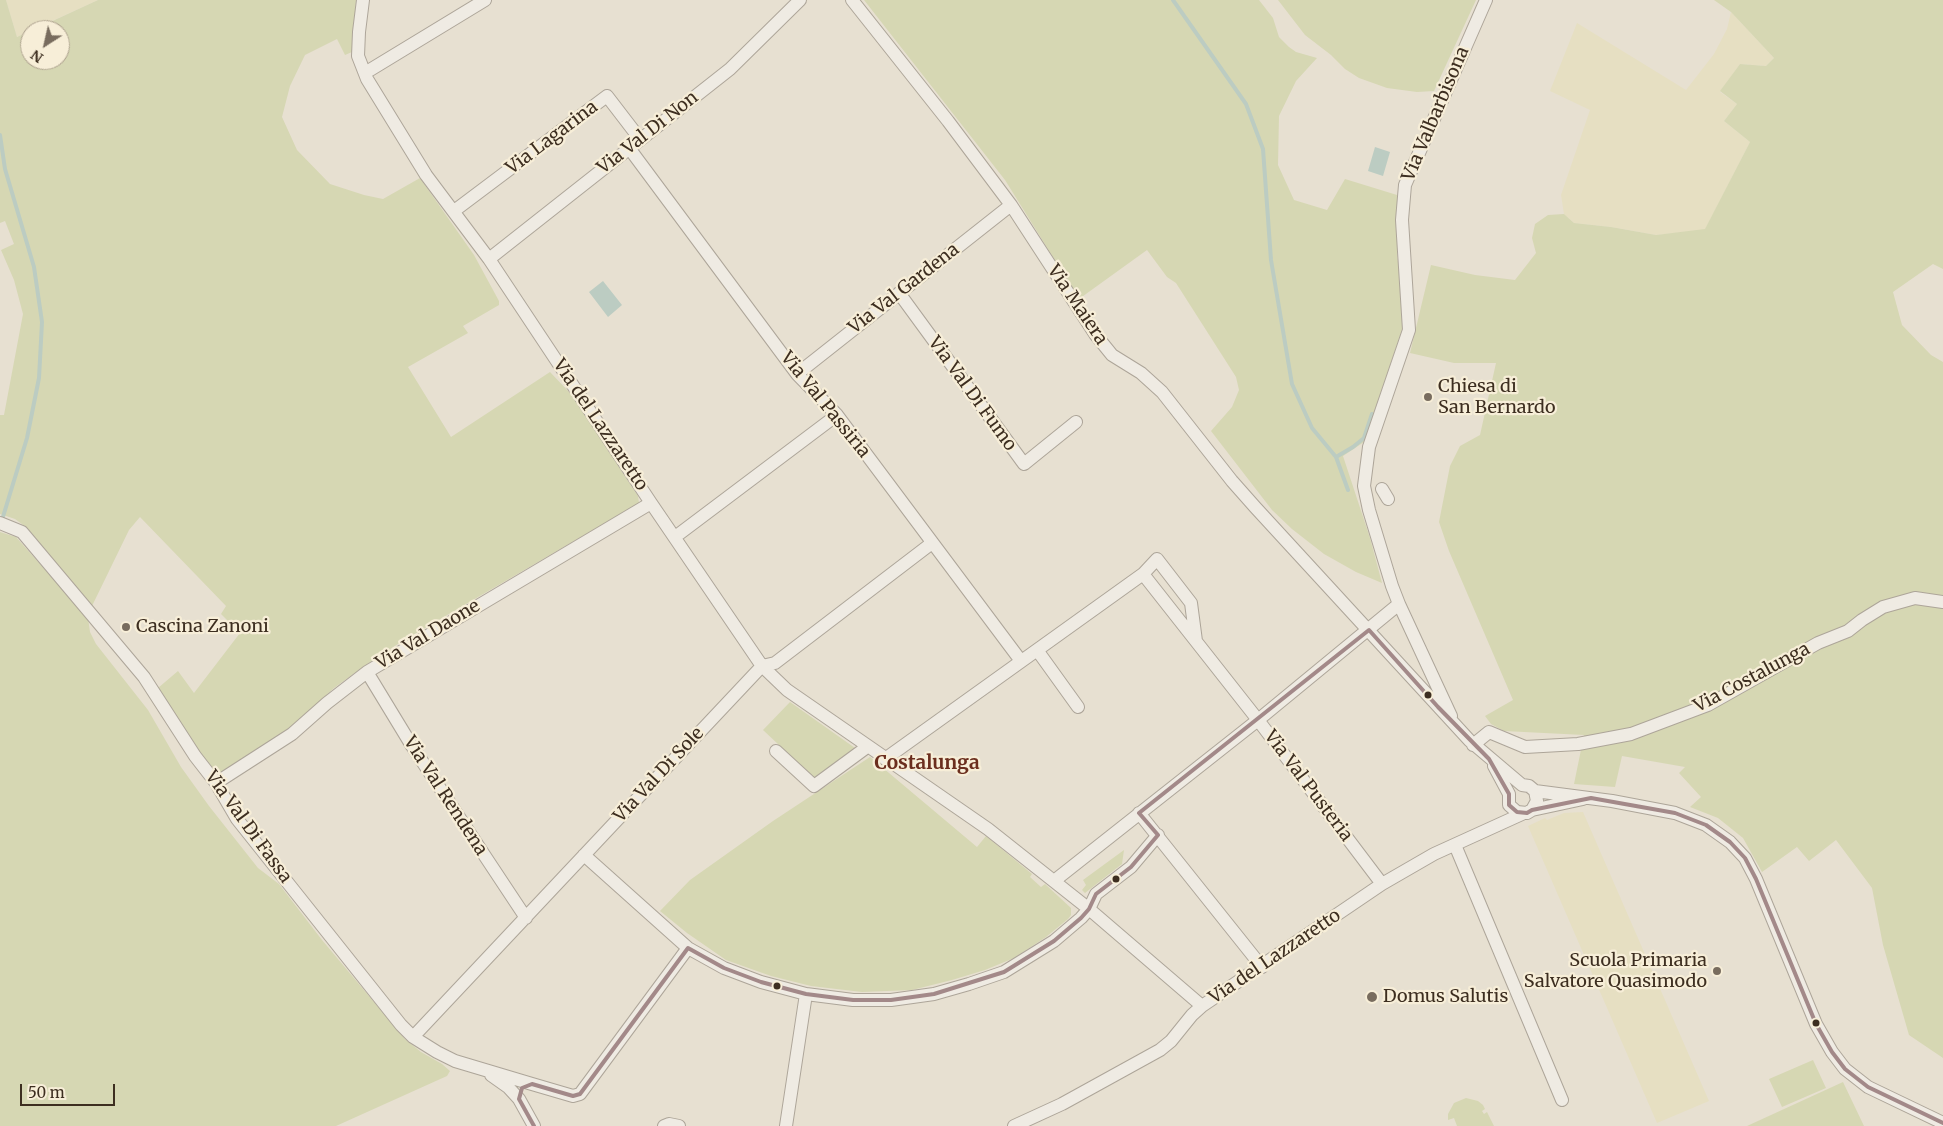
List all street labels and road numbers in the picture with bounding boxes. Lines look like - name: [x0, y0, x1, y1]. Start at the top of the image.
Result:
- street label: Via Valbarbisona: [1398, 44, 1474, 184]
- street label: Via Val Di Non: [593, 87, 703, 179]
- street label: Via Lagarina: [502, 97, 602, 179]
- street label: Via Val Gardena: [844, 239, 964, 339]
- street label: Via Maiera: [1042, 261, 1112, 349]
- street label: Via Val Di Fumo: [923, 333, 1021, 455]
- street label: Via Val Passiria: [776, 348, 874, 462]
- street label: Via del Lazzaretto: [548, 355, 652, 495]
- street label: Via Val Daone: [372, 596, 484, 674]
- street label: Via Costalunga: [1690, 638, 1814, 718]
- street label: Via Val Di Sole: [609, 723, 709, 827]
- street label: Via Val Pusteria: [1259, 726, 1357, 846]
- street label: Via Val Rendena: [398, 732, 492, 860]
- street label: Via Val Di Fassa: [200, 767, 296, 887]
- street label: Via del Lazzaretto: [1205, 905, 1345, 1009]

